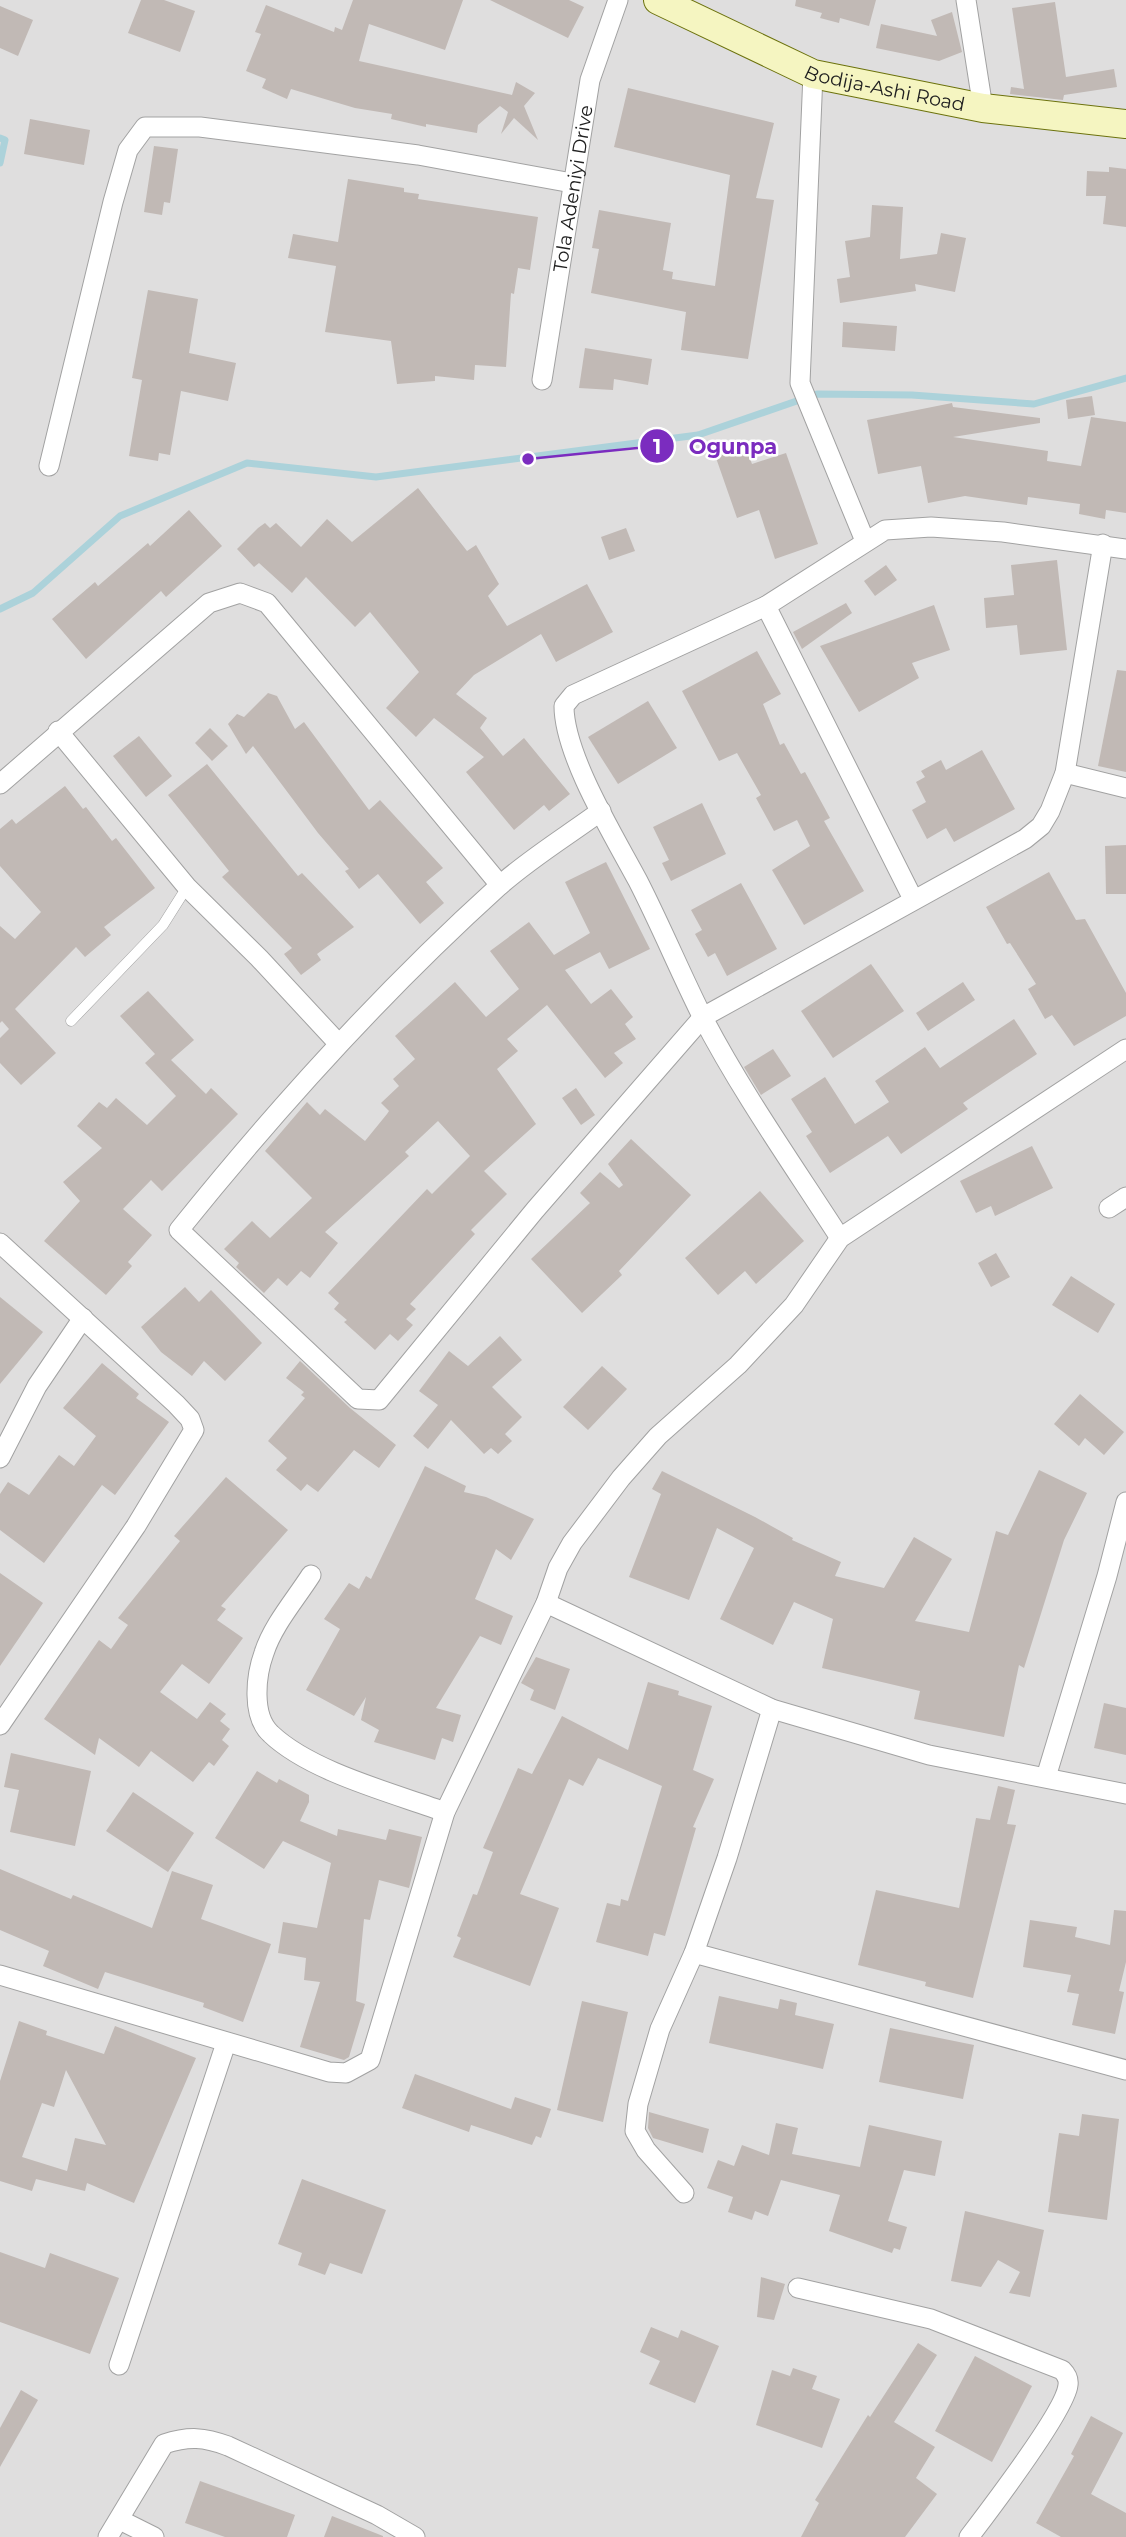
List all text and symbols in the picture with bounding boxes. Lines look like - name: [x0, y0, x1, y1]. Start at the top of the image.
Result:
- street label: Bodija-Ashi Road: [801, 60, 967, 116]
- street label: Tola Adeniyi Drive: [548, 103, 597, 274]
- callout: Ogunpa: [639, 425, 791, 467]
- text: 1: [653, 434, 661, 459]
- text: Ogunpa: [689, 434, 777, 459]

